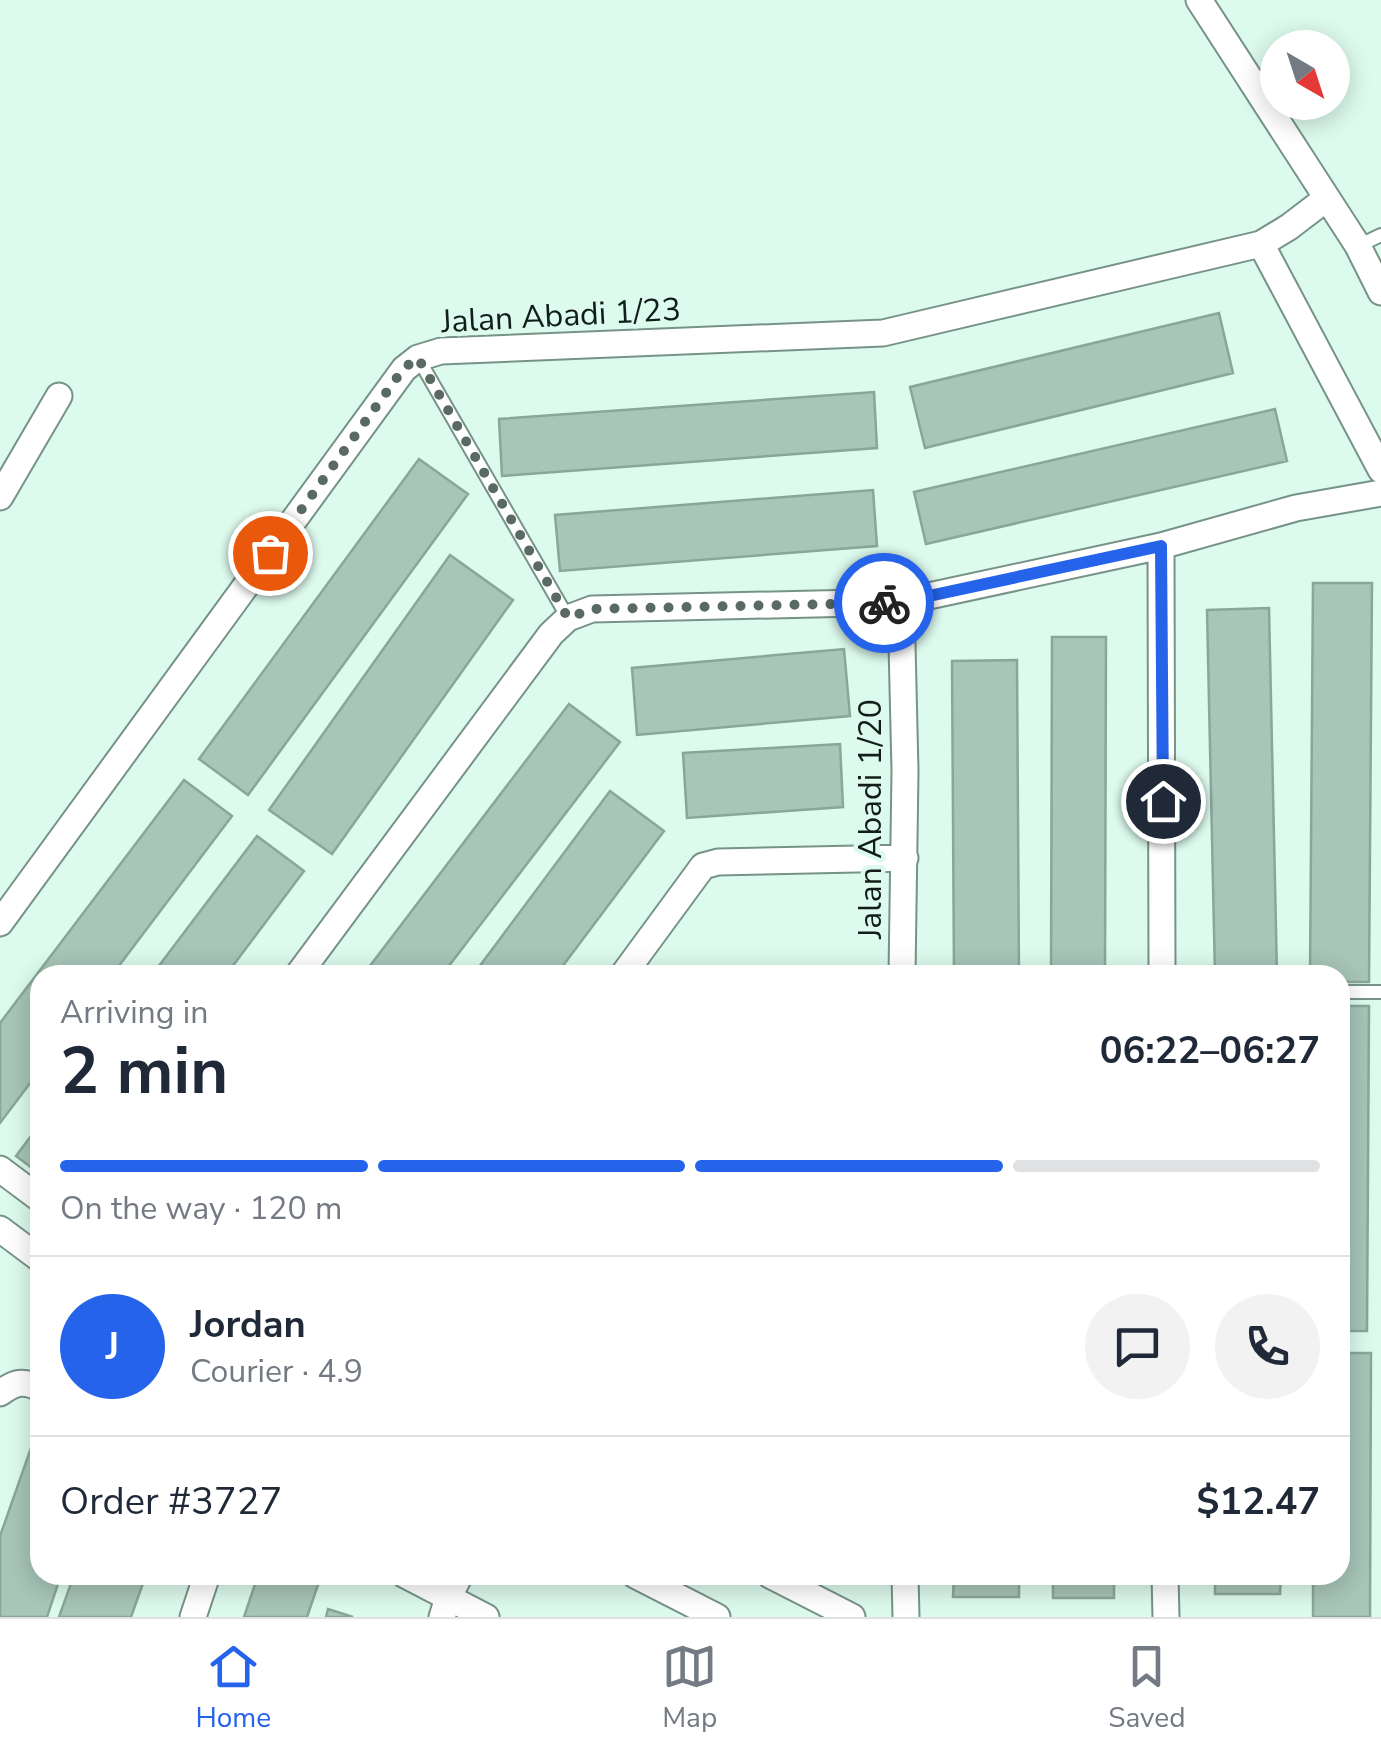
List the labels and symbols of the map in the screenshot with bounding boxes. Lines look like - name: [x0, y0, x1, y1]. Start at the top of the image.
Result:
- north arrow: [1260, 30, 1350, 120]
- street label: Jalan Abadi 1/23: [439, 288, 682, 343]
- pin: [228, 511, 313, 596]
- courier: [834, 553, 934, 653]
- street label: Jalan Abadi 1/20: [849, 699, 892, 940]
- pin: [1121, 759, 1206, 844]

